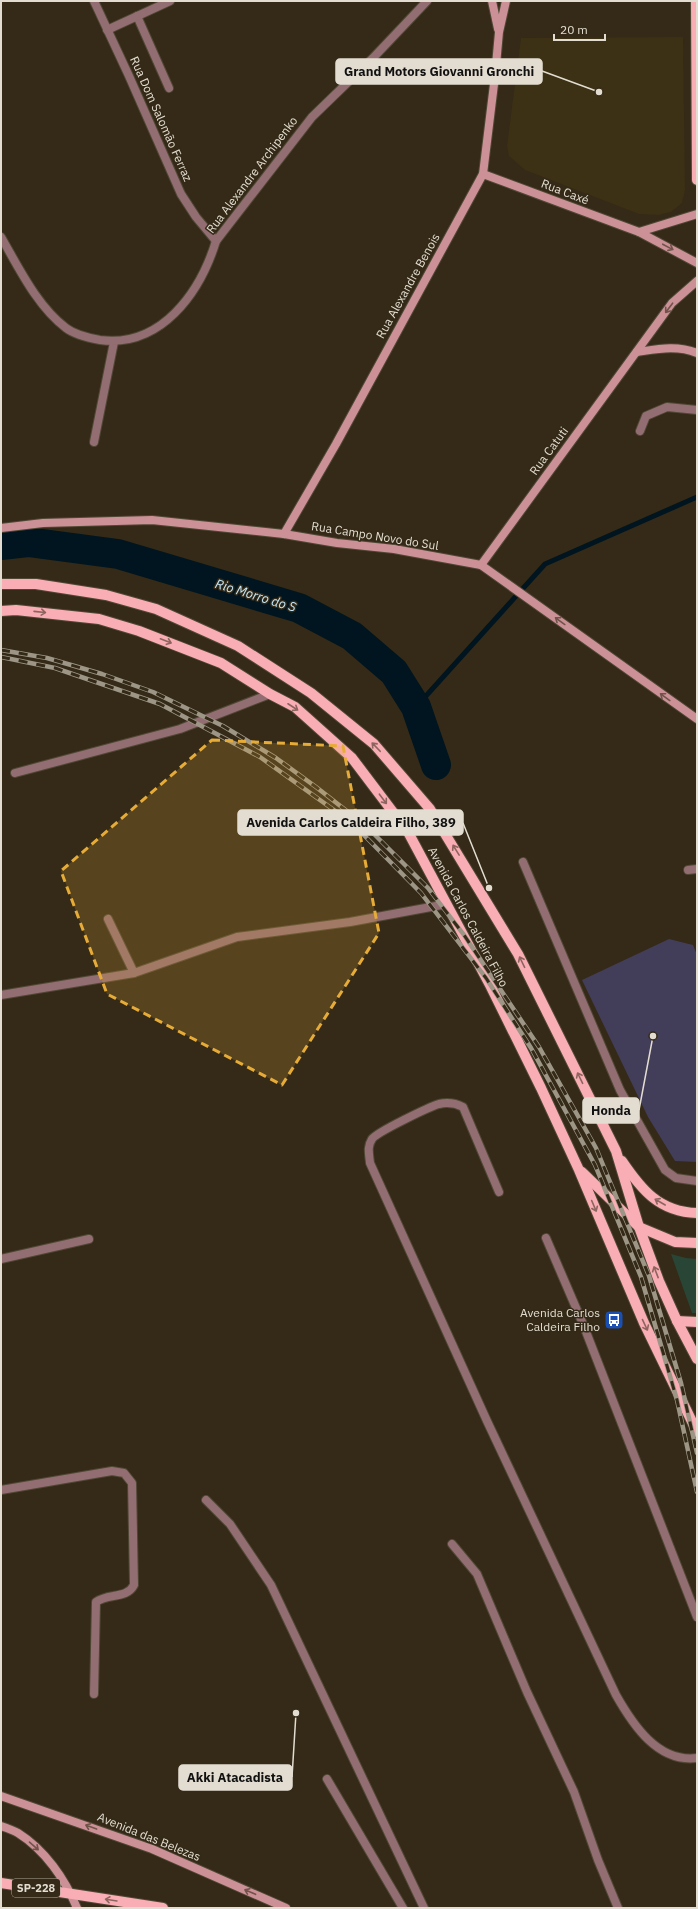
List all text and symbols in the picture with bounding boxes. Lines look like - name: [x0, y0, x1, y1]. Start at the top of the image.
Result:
- scale bar: [554, 16, 605, 42]
- text: 20 m: [560, 22, 588, 37]
- street label: Rua Dom Salomão Ferraz: [127, 54, 196, 184]
- callout: Grand Motors Giovanni Gronchi: [336, 59, 542, 84]
- text: Grand Motors Giovanni Gronchi: [344, 63, 534, 80]
- street label: Rua Alexandre Archipenko: [203, 113, 301, 236]
- street label: Rua Caxé: [539, 176, 592, 208]
- street label: Rua Alexandre Benois: [372, 230, 443, 341]
- one-way arrow: [662, 244, 674, 252]
- one-way arrow: [665, 302, 673, 313]
- street label: Rua Catuti: [526, 424, 571, 478]
- street label: Rua Campo Novo do Sul: [310, 518, 440, 553]
- water label: Rio Morro do S: [213, 575, 299, 616]
- one-way arrow: [33, 608, 46, 616]
- one-way arrow: [554, 617, 565, 625]
- one-way arrow: [159, 638, 171, 646]
- one-way arrow: [660, 693, 671, 701]
- one-way arrow: [287, 703, 299, 711]
- one-way arrow: [372, 742, 381, 752]
- one-way arrow: [379, 794, 388, 805]
- callout: Avenida Carlos Caldeira Filho, 389: [238, 810, 463, 835]
- text: Avenida Carlos Caldeira Filho, 389: [246, 814, 456, 831]
- street label: Avenida Carlos Caldeira Filho: [425, 844, 512, 990]
- one-way arrow: [451, 844, 459, 856]
- one-way arrow: [518, 956, 525, 968]
- one-way arrow: [576, 1072, 583, 1084]
- callout: Honda: [583, 1098, 639, 1123]
- text: Honda: [591, 1102, 631, 1119]
- one-way arrow: [654, 1197, 666, 1205]
- one-way arrow: [591, 1199, 598, 1211]
- one-way arrow: [652, 1267, 660, 1279]
- place label: Avenida Carlos Caldeira Filho: [520, 1305, 600, 1334]
- bus stop icon: Avenida Carlos Caldeira Filho: [603, 1309, 625, 1331]
- one-way arrow: [642, 1319, 649, 1331]
- callout: Akki Atacadista: [179, 1765, 292, 1790]
- text: Akki Atacadista: [187, 1769, 283, 1786]
- street label: Avenida das Belezas: [95, 1809, 203, 1864]
- one-way arrow: [84, 1823, 97, 1830]
- one-way arrow: [28, 1842, 39, 1851]
- road number: SP-228: [12, 1879, 60, 1897]
- one-way arrow: [244, 1888, 256, 1895]
- one-way arrow: [105, 1895, 118, 1903]

